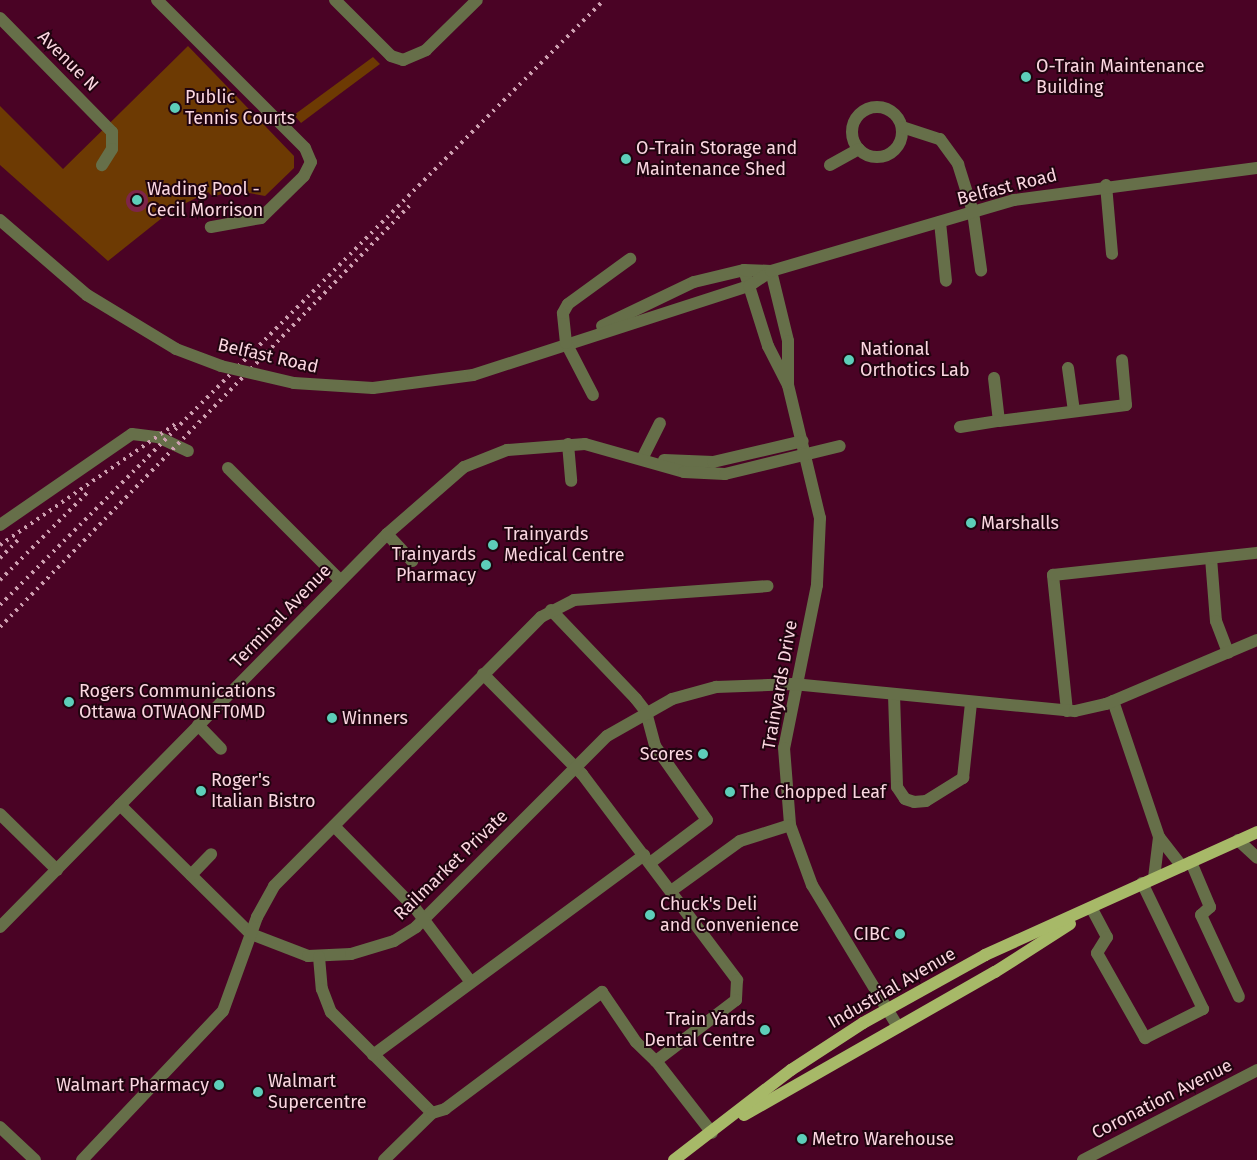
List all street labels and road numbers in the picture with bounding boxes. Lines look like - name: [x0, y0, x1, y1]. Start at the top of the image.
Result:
- street label: Avenue N: [33, 26, 103, 96]
- street label: Belfast Road: [955, 164, 1059, 210]
- street label: Belfast Road: [216, 334, 320, 378]
- street label: Terminal Avenue: [226, 560, 336, 672]
- street label: Trainyards Drive: [758, 618, 802, 752]
- street label: Railmarket Private: [390, 805, 512, 925]
- street label: Industrial Avenue: [824, 943, 960, 1033]
- street label: Coronation Avenue: [1088, 1054, 1236, 1144]

